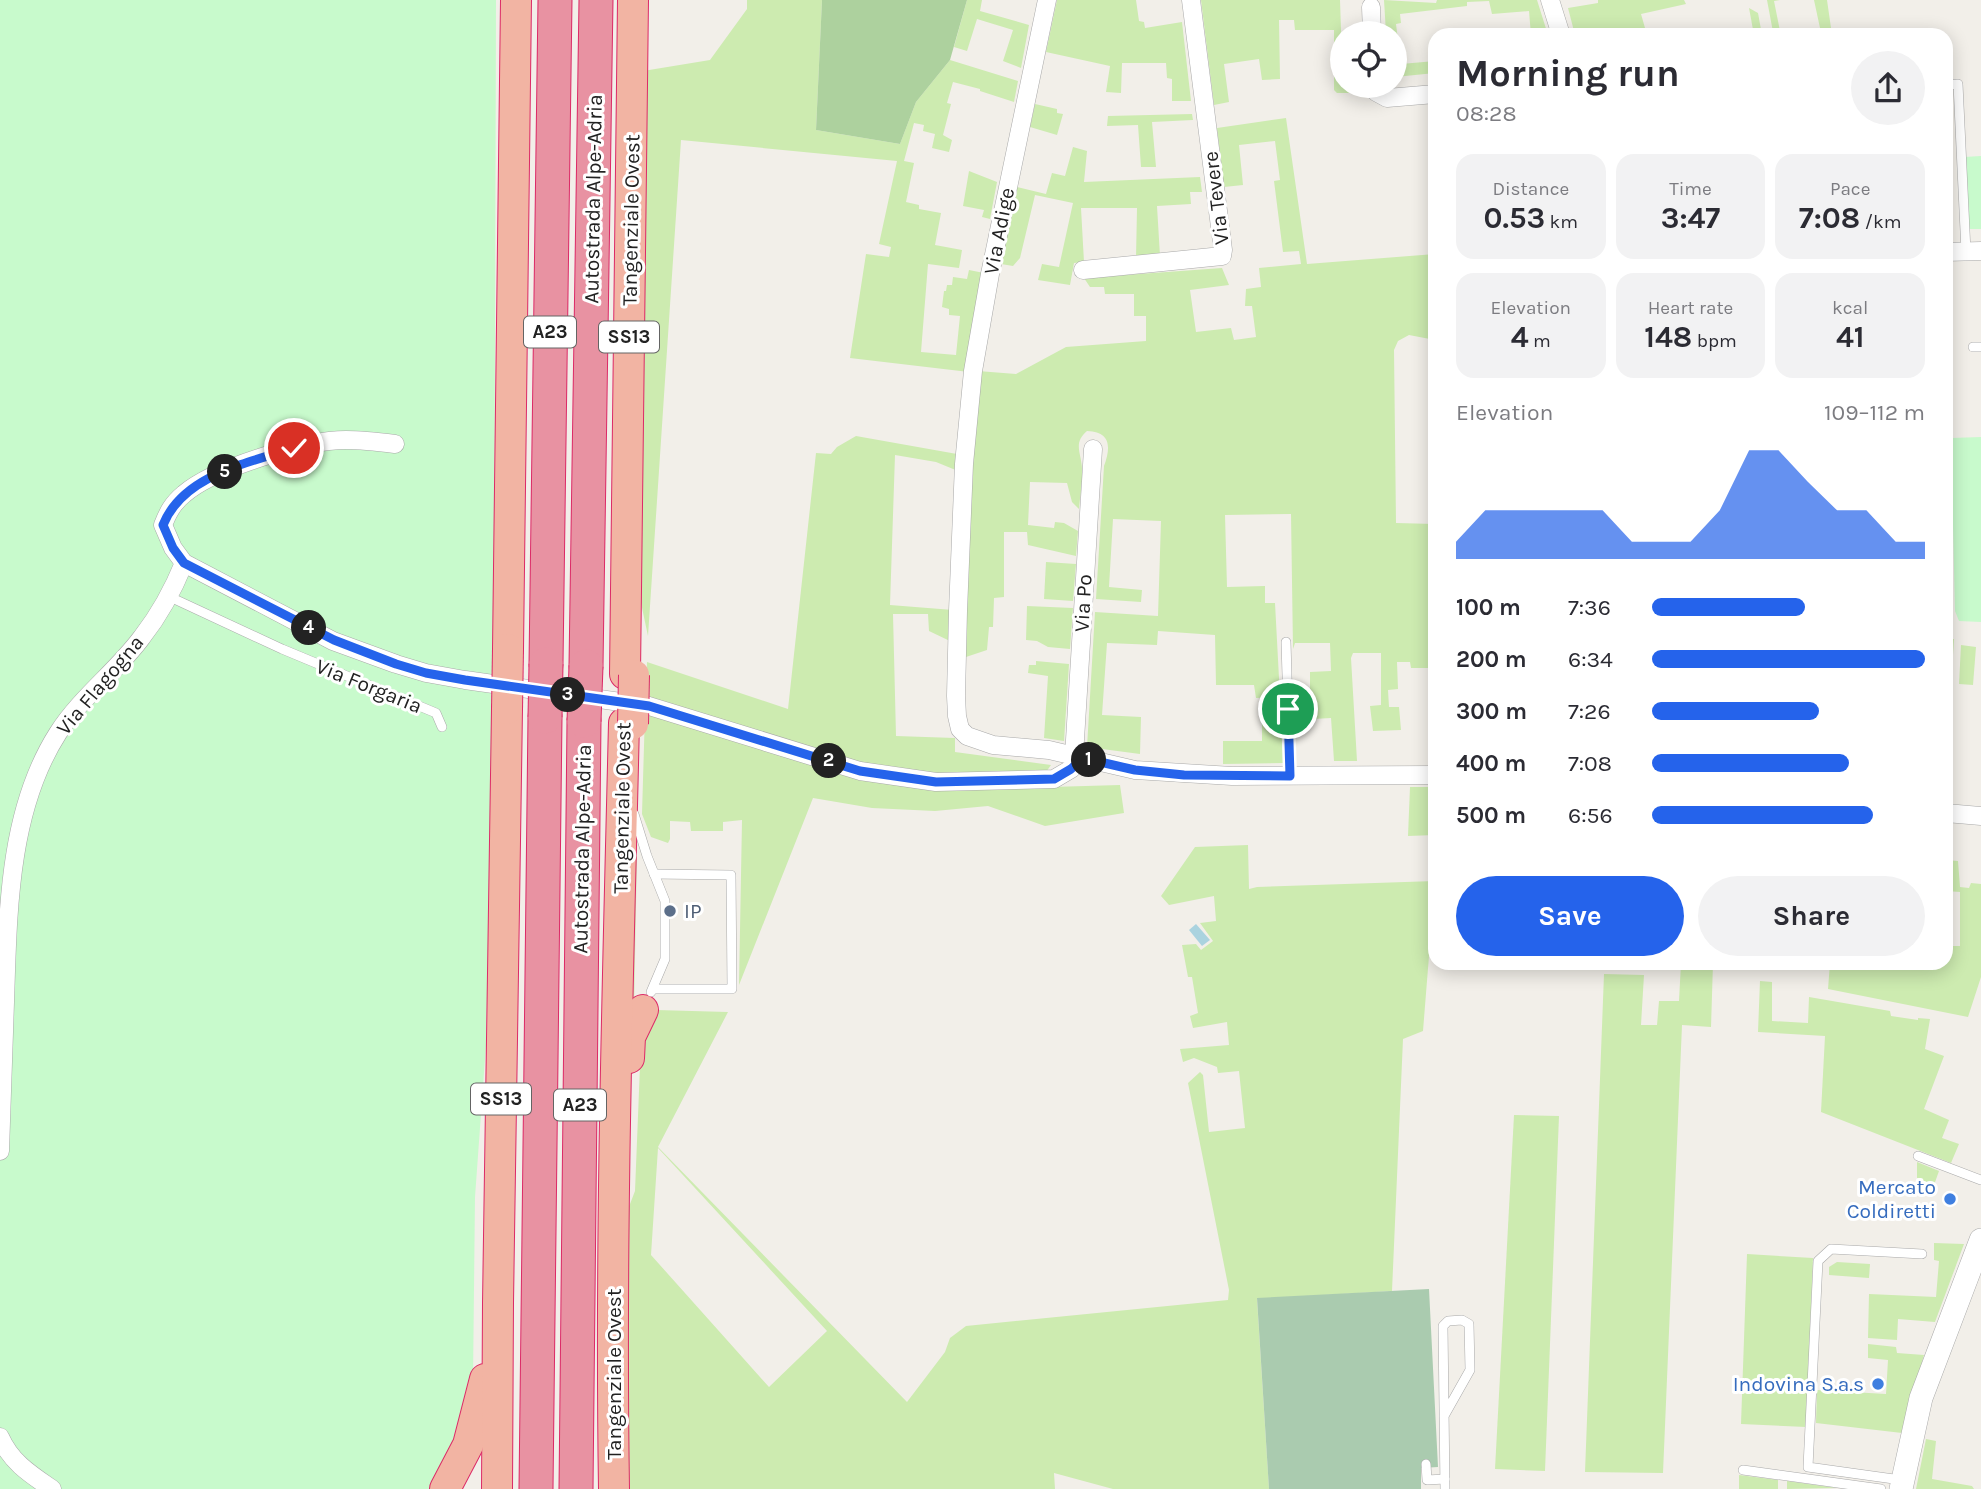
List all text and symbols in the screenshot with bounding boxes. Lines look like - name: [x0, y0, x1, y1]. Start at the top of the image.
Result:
- map controls: [1330, 21, 1407, 98]
- button: locate: [1330, 21, 1407, 98]
- text: Morning run: [1456, 51, 1680, 96]
- button: share: [1851, 51, 1925, 125]
- street label: Autostrada Alpe-Adria: [579, 94, 607, 304]
- text: 08:28: [1456, 100, 1517, 127]
- street label: Tangenziale Ovest: [618, 134, 644, 306]
- street label: Via Tevere: [1198, 150, 1234, 246]
- text: Distance: [1492, 178, 1569, 200]
- text: Time: [1669, 178, 1712, 200]
- text: Pace: [1830, 178, 1870, 200]
- street label: Via Adige: [979, 186, 1019, 276]
- text: 0.53: [1484, 200, 1545, 236]
- text: 3:47: [1661, 200, 1720, 236]
- text: 7:08: [1799, 200, 1860, 236]
- text: km: [1545, 211, 1578, 233]
- text: /km: [1860, 211, 1901, 233]
- text: Elevation: [1491, 297, 1571, 319]
- text: Heart rate: [1648, 297, 1733, 319]
- text: kcal: [1832, 297, 1868, 319]
- road number: A23: [524, 316, 576, 348]
- text: 4: [1511, 319, 1529, 355]
- text: 148: [1644, 319, 1692, 355]
- text: 41: [1836, 319, 1864, 355]
- road number: SS13: [599, 322, 659, 352]
- text: m: [1529, 330, 1551, 352]
- text: bpm: [1692, 330, 1737, 352]
- text: Elevation: [1456, 399, 1553, 426]
- text: 109–112 m: [1824, 399, 1925, 426]
- pin: [264, 418, 324, 478]
- icon: check: [275, 429, 313, 467]
- pin: 5: [208, 454, 243, 490]
- text: 5: [219, 460, 230, 482]
- street label: Via Po: [1070, 574, 1096, 632]
- text: 100 m: [1456, 594, 1521, 621]
- text: 7:36: [1568, 594, 1611, 621]
- pin: 4: [292, 610, 326, 646]
- text: 4: [303, 616, 314, 638]
- street label: Via Flagogna: [51, 630, 149, 740]
- text: 200 m: [1456, 646, 1527, 673]
- text: 6:34: [1568, 646, 1613, 673]
- street label: Via Forgaria: [312, 654, 426, 718]
- pin: 3: [550, 678, 586, 712]
- pin: [1258, 679, 1318, 739]
- text: 3: [562, 683, 573, 705]
- icon: arrive: [1269, 690, 1307, 728]
- text: 300 m: [1456, 698, 1527, 725]
- text: 7:26: [1568, 698, 1611, 725]
- street label: Tangenziale Ovest: [609, 722, 635, 894]
- pin: 1: [1072, 742, 1106, 778]
- street label: Autostrada Alpe-Adria: [568, 744, 596, 954]
- pin: 2: [812, 744, 846, 778]
- text: 1: [1085, 748, 1092, 770]
- text: 2: [823, 749, 834, 771]
- text: 400 m: [1456, 750, 1526, 777]
- text: 7:08: [1568, 750, 1612, 777]
- text: 500 m: [1456, 802, 1526, 829]
- text: 6:56: [1568, 802, 1613, 829]
- button: Save: [1456, 876, 1684, 956]
- button: Share: [1698, 876, 1925, 956]
- place label: IP: [684, 899, 702, 923]
- marker: IP: [662, 903, 678, 919]
- road number: SS13: [471, 1084, 531, 1114]
- road number: A23: [554, 1090, 606, 1120]
- place label: Mercato Coldiretti: [1847, 1175, 1936, 1223]
- marker: Mercato Coldiretti: [1942, 1191, 1958, 1207]
- street label: Tangenziale Ovest: [602, 1288, 626, 1460]
- place label: Indovina S.a.s: [1733, 1372, 1864, 1396]
- marker: Indovina S.a.s: [1870, 1376, 1886, 1392]

